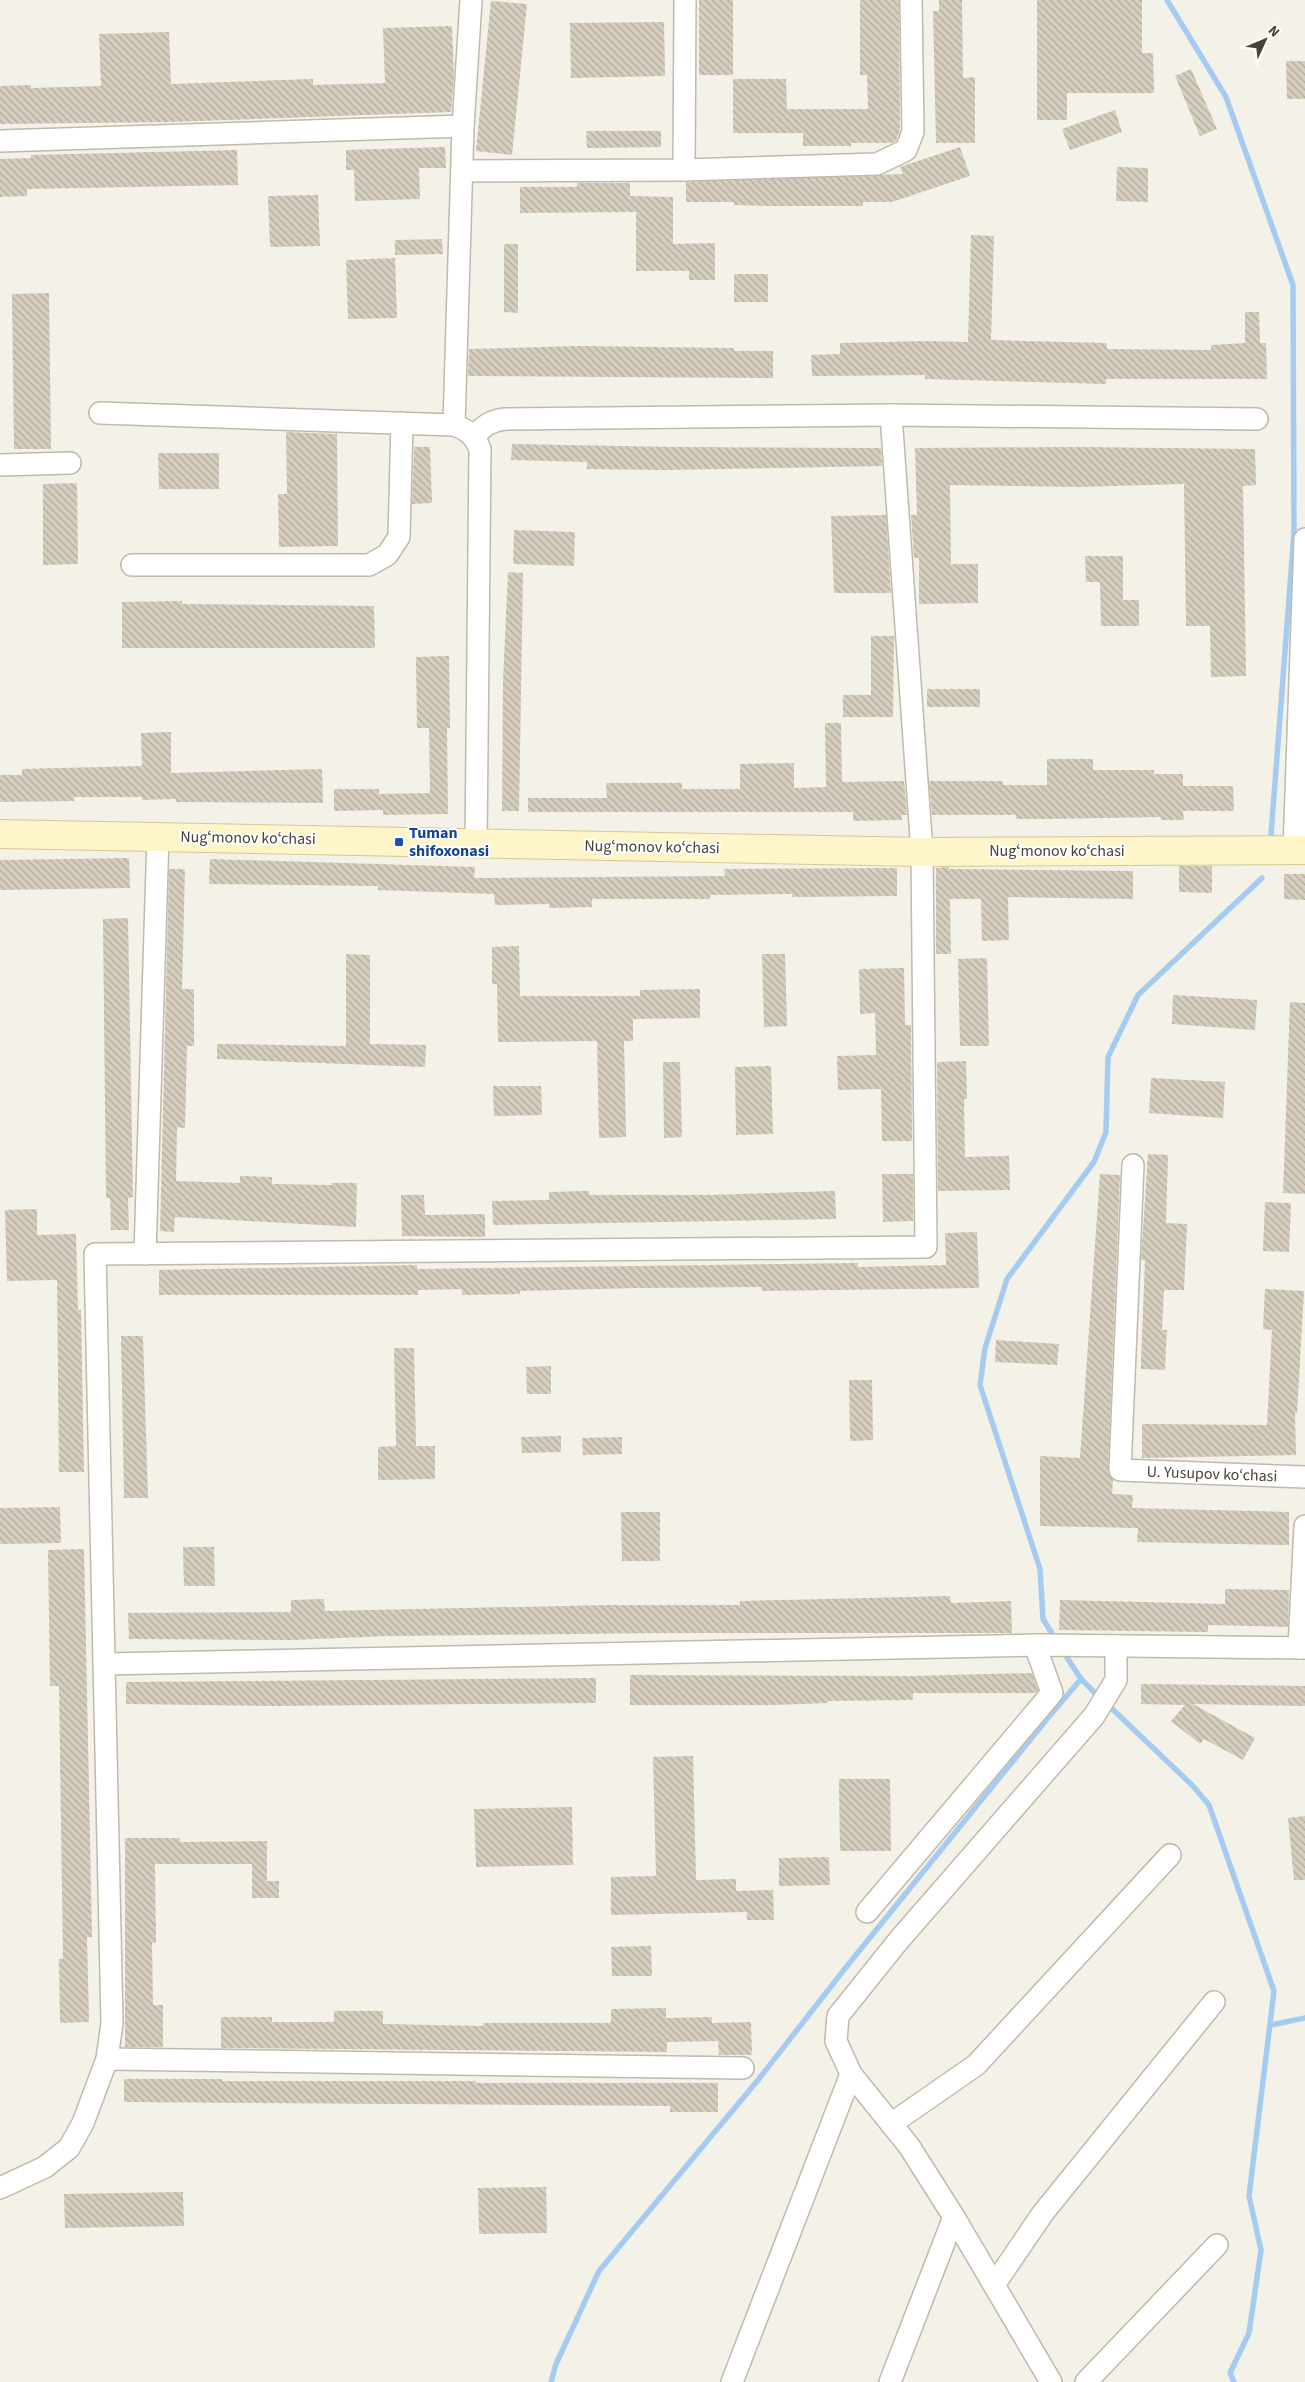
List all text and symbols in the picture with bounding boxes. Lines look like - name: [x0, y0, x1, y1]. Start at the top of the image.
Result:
- north arrow: [1240, 15, 1290, 65]
- text: N: [1263, 21, 1284, 42]
- place label: Tuman shifoxonasi: [409, 822, 489, 862]
- street label: Nugʻmonov koʻchasi: [180, 826, 316, 850]
- street label: Nugʻmonov koʻchasi: [584, 835, 720, 859]
- marker: Tuman shifoxonasi: [393, 836, 405, 848]
- street label: Nugʻmonov koʻchasi: [989, 840, 1125, 862]
- street label: U. Yusupov ko‘chasi: [1146, 1461, 1278, 1487]

